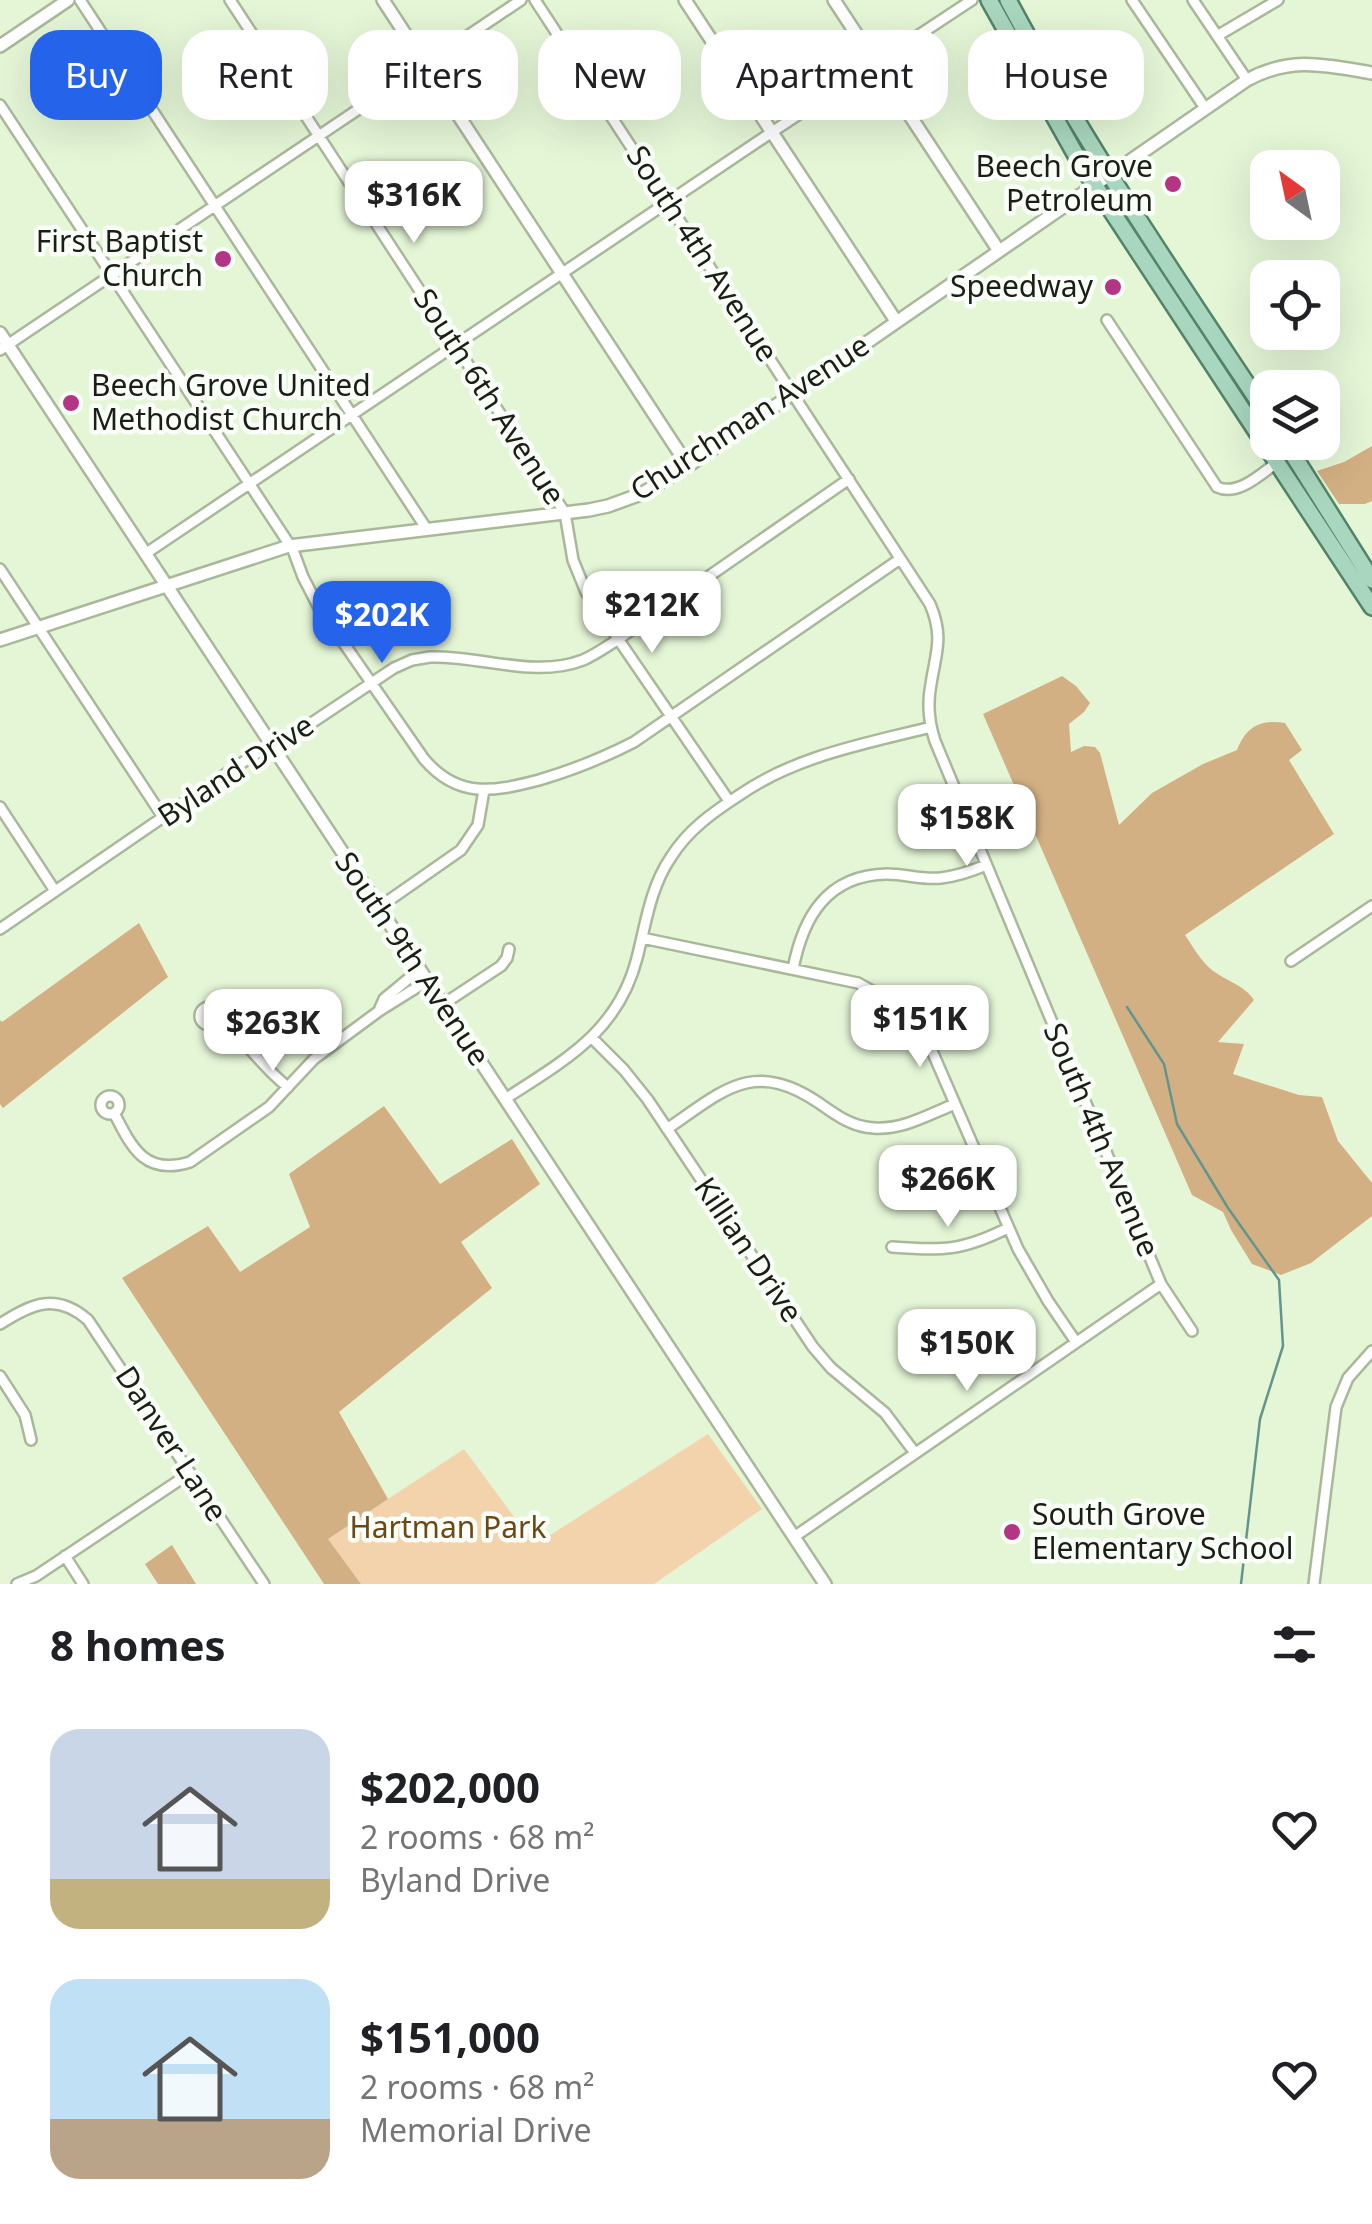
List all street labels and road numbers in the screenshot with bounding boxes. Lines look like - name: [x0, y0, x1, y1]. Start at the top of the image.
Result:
- street label: South 4th Avenue: [618, 137, 789, 369]
- street label: South 6th Avenue: [405, 280, 576, 512]
- street label: Churchman Avenue: [622, 324, 877, 509]
- street label: Byland Drive: [149, 704, 321, 836]
- street label: South 9th Avenue: [326, 843, 500, 1073]
- street label: South 4th Avenue: [1035, 1016, 1170, 1262]
- street label: Killian Drive: [686, 1169, 813, 1330]
- street label: Danver Lane: [107, 1358, 238, 1529]

